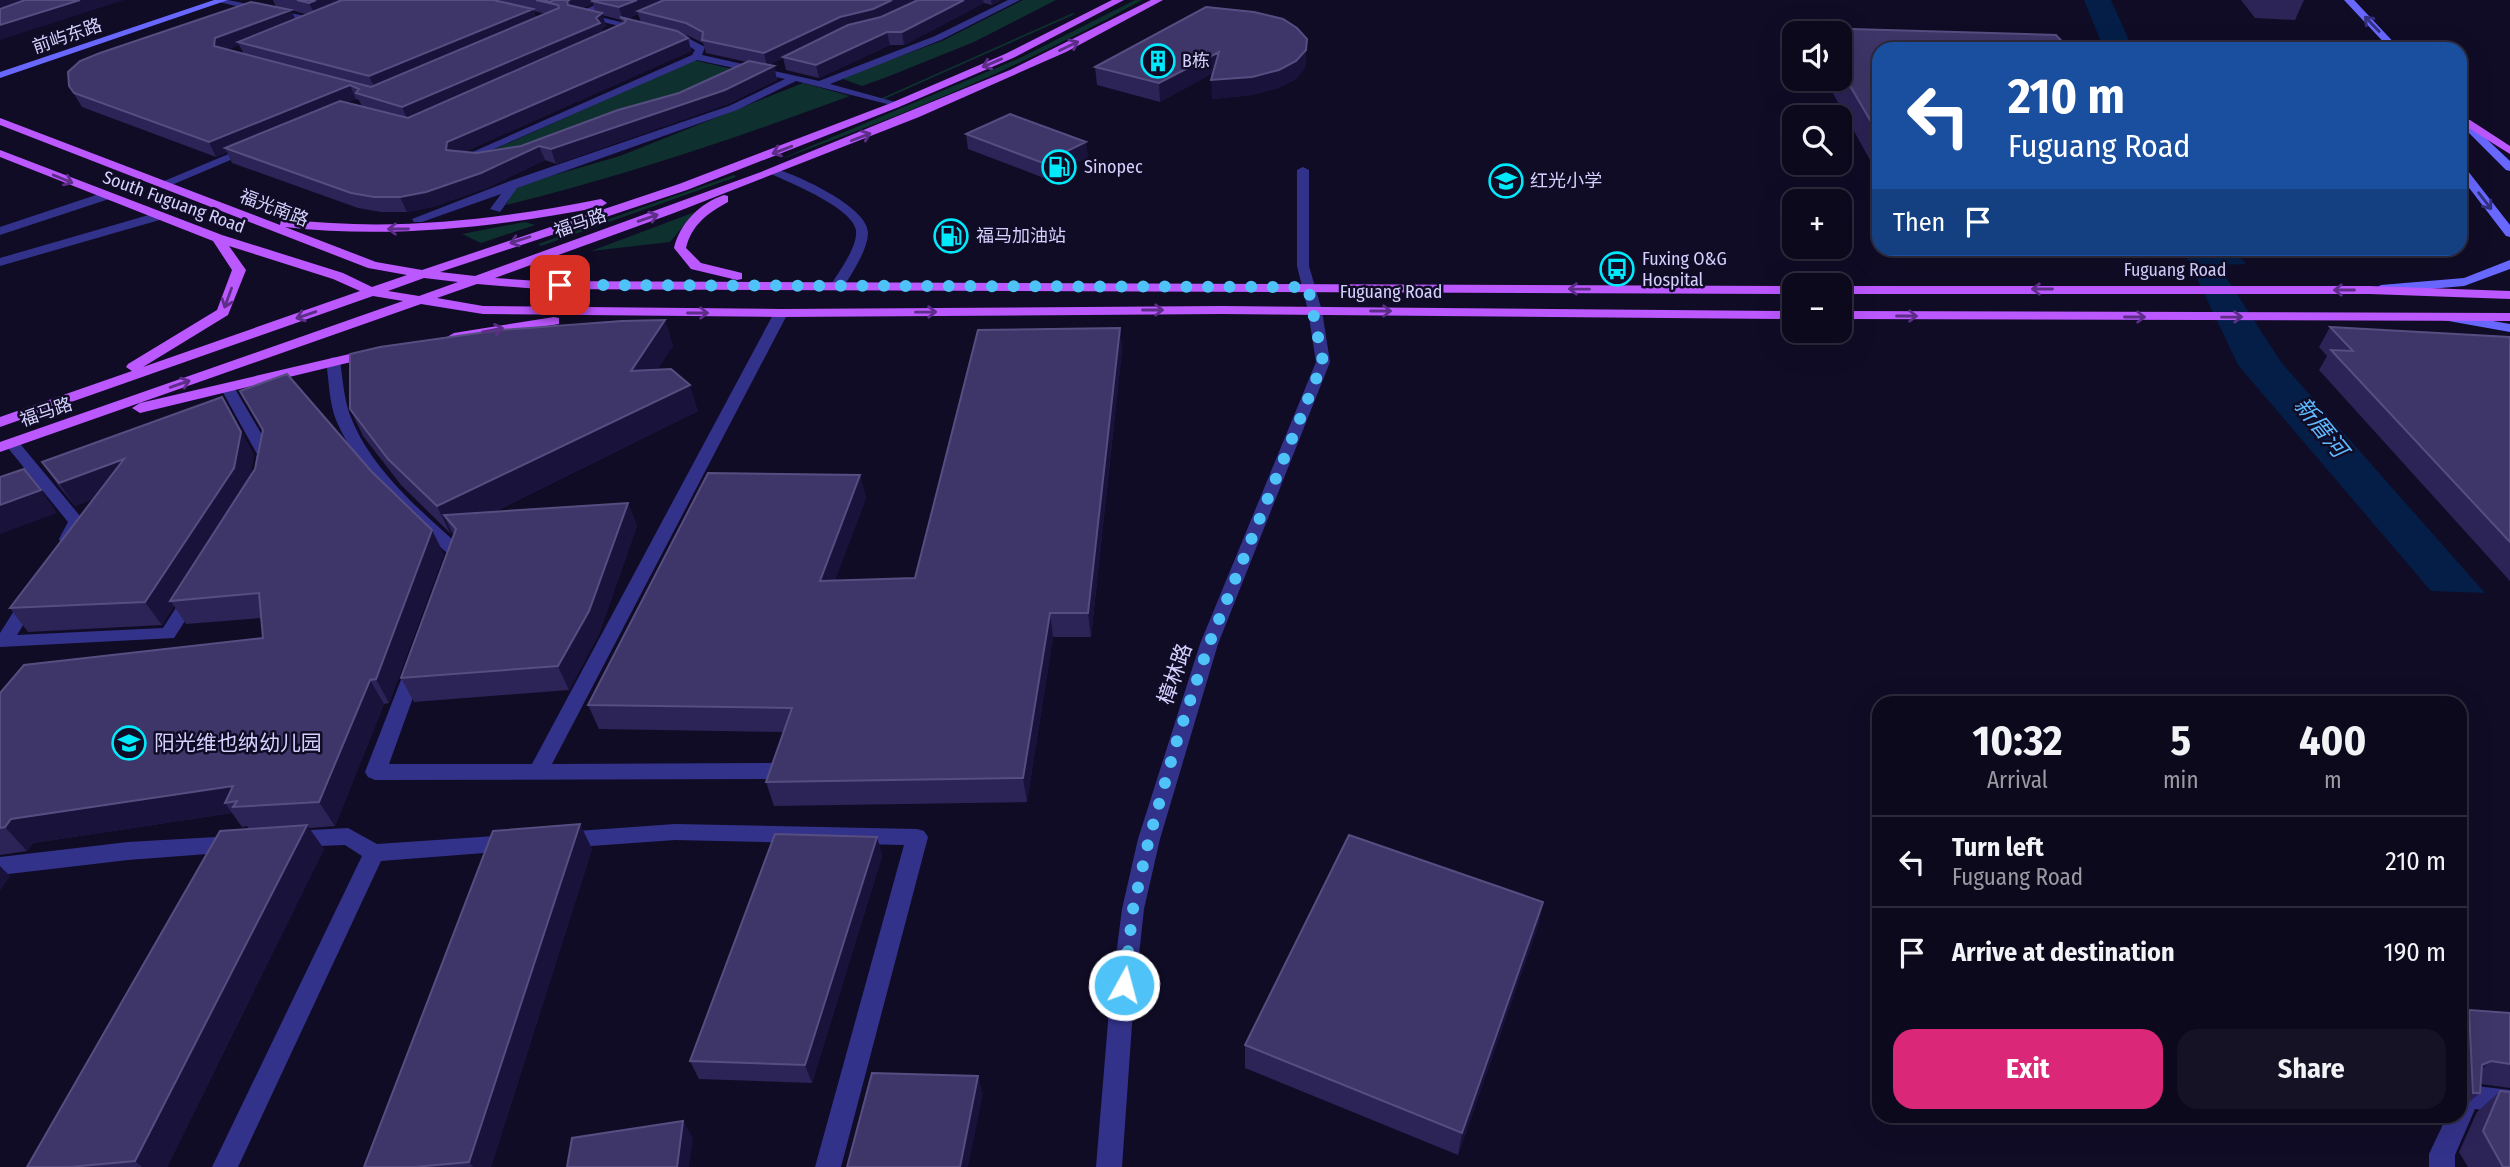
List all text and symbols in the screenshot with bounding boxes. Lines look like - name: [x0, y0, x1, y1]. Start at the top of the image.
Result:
- street label: 前屿东路: [29, 14, 105, 58]
- one-way arrow: [2363, 16, 2380, 33]
- map controls: [1782, 21, 1852, 343]
- button: sound: [1782, 21, 1852, 91]
- one-way arrow: [1058, 39, 1079, 53]
- building icon: B栋: [1139, 42, 1177, 80]
- place label: B栋: [1182, 50, 1210, 72]
- one-way arrow: [982, 57, 1003, 70]
- text: 210 m: [2008, 67, 2125, 126]
- icon: left: [1893, 70, 1984, 161]
- button: search: [1782, 105, 1852, 175]
- text: Fuguang Road: [2008, 127, 2190, 165]
- one-way arrow: [850, 129, 871, 142]
- one-way arrow: [771, 144, 793, 157]
- fuel station icon: Sinopec: [1040, 148, 1078, 186]
- place label: Sinopec: [1084, 156, 1143, 178]
- school or university icon: 红光小学: [1487, 162, 1525, 200]
- street label: South Fuguang Road: [100, 166, 248, 238]
- place label: 红光小学: [1530, 170, 1602, 192]
- one-way arrow: [52, 173, 74, 186]
- street label: 福光南路: [236, 185, 312, 231]
- button: +: [1782, 189, 1852, 259]
- one-way arrow: [2477, 191, 2492, 210]
- icon: arrive: [1959, 203, 1997, 241]
- street label: 福马路: [551, 204, 609, 242]
- text: Then: [1893, 207, 1945, 238]
- one-way arrow: [637, 211, 659, 223]
- fuel station icon: 福马加油站: [932, 217, 970, 255]
- one-way arrow: [387, 222, 410, 236]
- place label: 福马加油站: [976, 225, 1066, 247]
- one-way arrow: [510, 235, 532, 247]
- place label: Fuxing O&G Hospital: [1642, 248, 1727, 291]
- bus stop icon: Fuxing O&G Hospital: [1598, 250, 1636, 288]
- pin: [530, 255, 590, 315]
- street label: Fuguang Road: [2124, 259, 2226, 281]
- icon: arrive: [541, 266, 579, 304]
- button: −: [1782, 273, 1852, 343]
- street label: Fuguang Road: [1340, 281, 1442, 303]
- one-way arrow: [1567, 282, 1590, 296]
- one-way arrow: [2031, 282, 2054, 296]
- one-way arrow: [2333, 283, 2356, 297]
- one-way arrow: [221, 287, 233, 309]
- one-way arrow: [1142, 303, 1165, 317]
- one-way arrow: [914, 305, 937, 318]
- one-way arrow: [1369, 305, 1392, 318]
- one-way arrow: [687, 306, 710, 320]
- one-way arrow: [1896, 309, 1919, 323]
- one-way arrow: [295, 310, 317, 322]
- one-way arrow: [2123, 310, 2146, 324]
- one-way arrow: [2220, 310, 2243, 324]
- one-way arrow: [482, 323, 504, 336]
- one-way arrow: [168, 377, 190, 389]
- water label: 新厝河: [2288, 391, 2356, 466]
- street label: 福马路: [17, 393, 75, 431]
- street label: 樟林路: [1152, 640, 1198, 708]
- text: 10:32: [1972, 716, 2062, 766]
- text: 5: [2170, 716, 2191, 766]
- text: 400: [2299, 716, 2366, 766]
- school or university icon: 阳光维也纳幼儿园: [110, 724, 148, 762]
- place label: 阳光维也纳幼儿园: [154, 730, 322, 756]
- text: Arrival: [1987, 766, 2048, 794]
- text: min: [2163, 766, 2199, 794]
- text: m: [2324, 766, 2342, 794]
- text: Turn left: [1952, 832, 2044, 863]
- icon: left: [1893, 843, 1931, 881]
- text: 210 m: [2385, 846, 2446, 877]
- text: Fuguang Road: [1952, 863, 2083, 891]
- icon: arrive: [1893, 934, 1931, 972]
- text: Arrive at destination: [1952, 937, 2175, 968]
- text: 190 m: [2384, 937, 2446, 968]
- position arrow: [1087, 948, 1161, 1022]
- button: Exit: [1893, 1029, 2163, 1109]
- button: Share: [2177, 1029, 2446, 1109]

